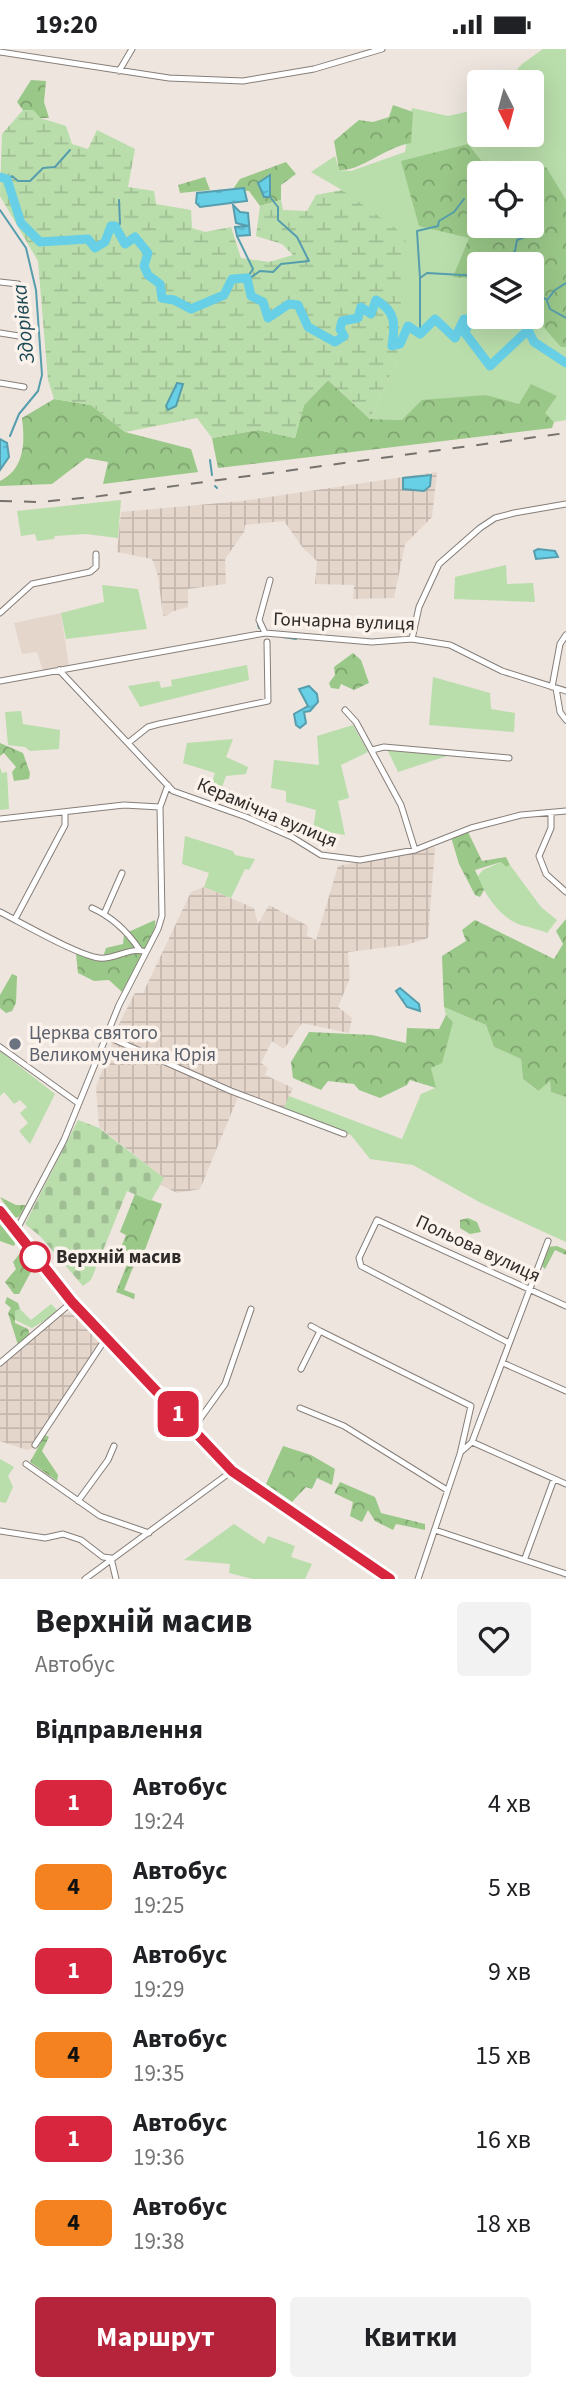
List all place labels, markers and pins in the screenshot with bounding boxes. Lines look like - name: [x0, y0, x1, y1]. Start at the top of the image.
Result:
- place label: Церква святого Великомученика Юрія: [29, 1020, 216, 1069]
- marker: Церква святого Великомученика Юрія: [7, 1036, 23, 1052]
- marker: Верхній масив: [20, 1242, 50, 1272]
- place label: Верхній масив: [56, 1244, 181, 1271]

